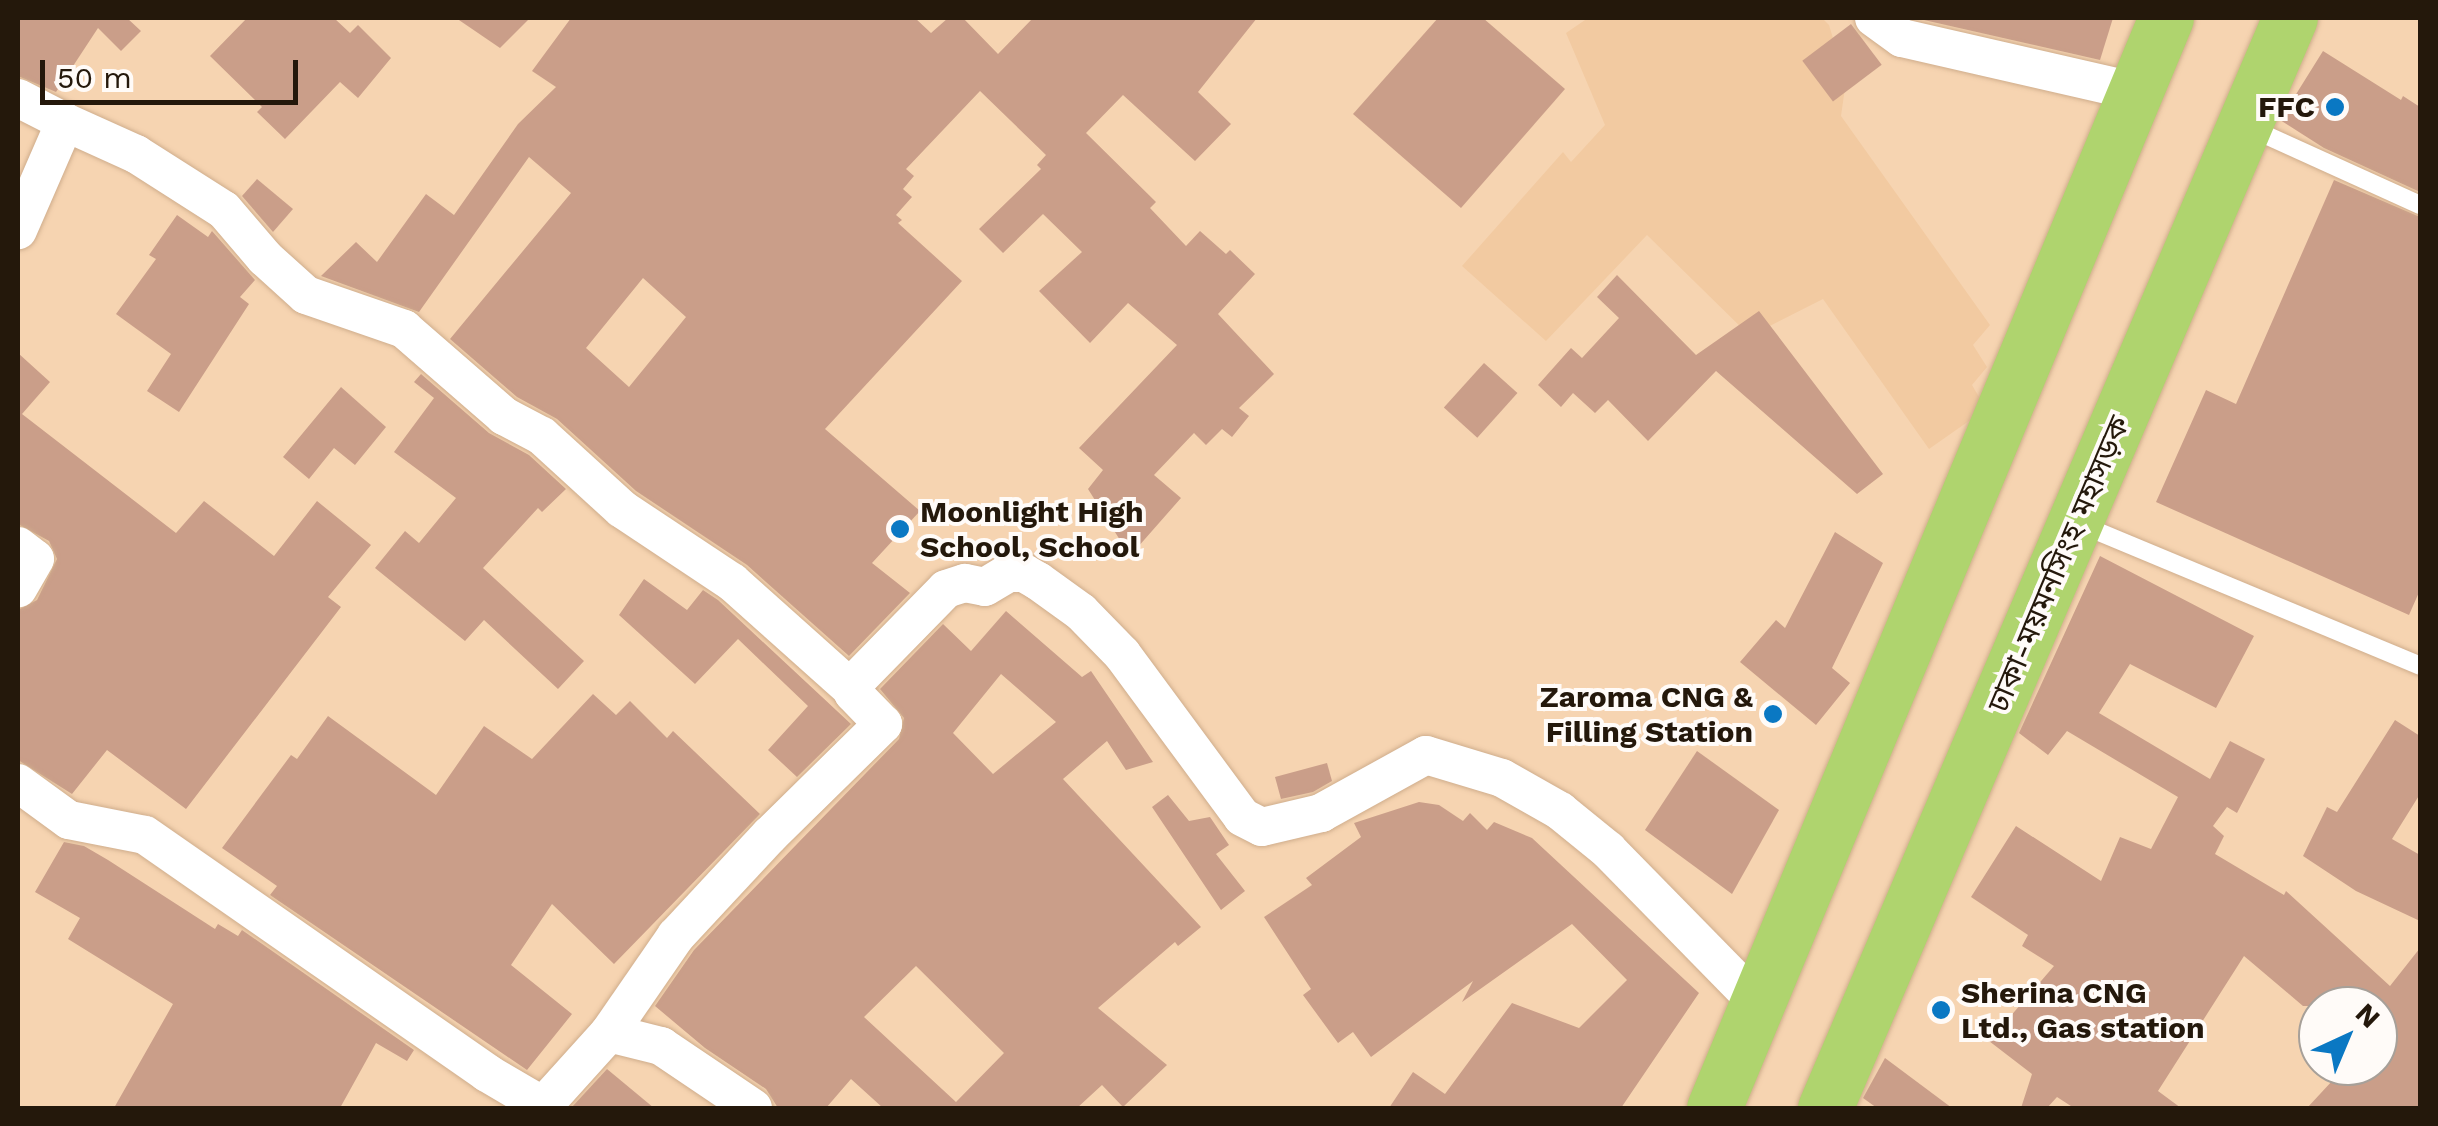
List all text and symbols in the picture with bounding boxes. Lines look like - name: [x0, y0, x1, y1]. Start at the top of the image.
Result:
- scale bar: [45, 40, 302, 102]
- text: 50 m: [57, 60, 132, 95]
- place label: FFC: [2258, 89, 2315, 125]
- marker: FFC: [2324, 96, 2346, 118]
- street label: ঢাকা-ময়মনসিংহ মহাসড়ক: [1980, 411, 2138, 717]
- place label: Moonlight High School, School: [920, 494, 1144, 564]
- marker: Moonlight High School, School: [889, 518, 911, 540]
- place label: Zaroma CNG & Filling Station: [1539, 679, 1753, 750]
- marker: Zaroma CNG & Filling Station: [1762, 703, 1784, 725]
- place label: Sherina CNG Ltd., Gas station: [1961, 975, 2205, 1046]
- north arrow: [2298, 986, 2398, 1086]
- text: N: [2349, 996, 2387, 1035]
- marker: Sherina CNG Ltd., Gas station: [1930, 999, 1952, 1021]

